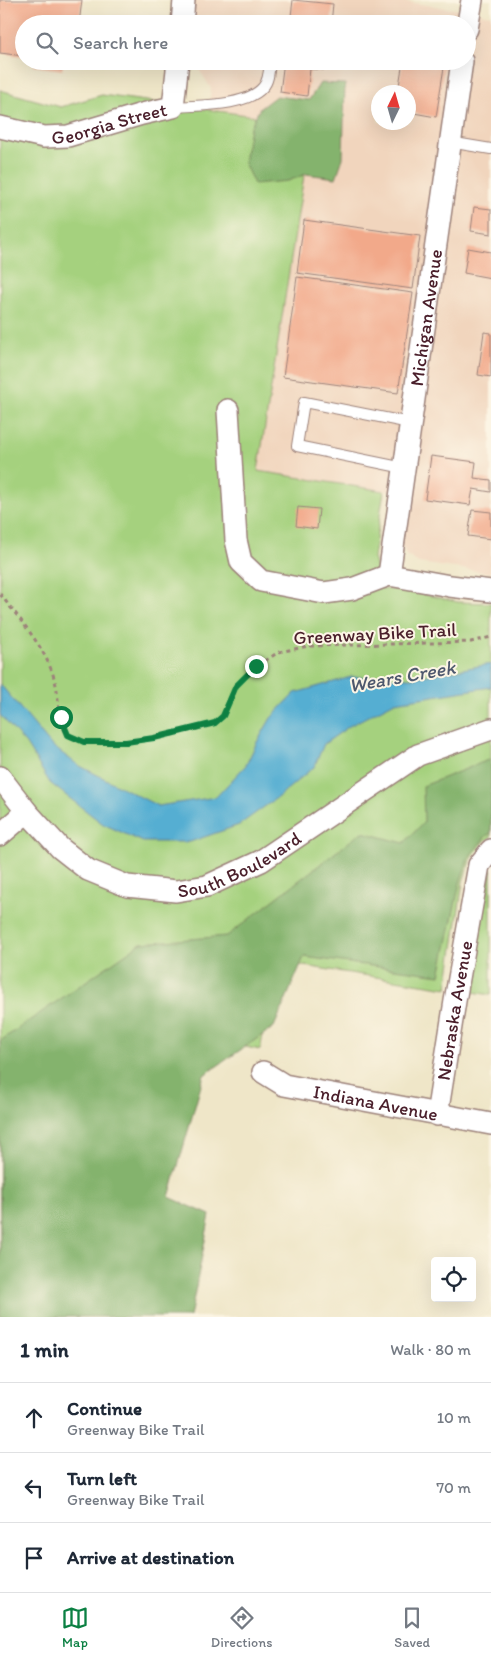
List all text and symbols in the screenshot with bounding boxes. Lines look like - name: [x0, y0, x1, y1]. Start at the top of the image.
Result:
- search box: [15, 15, 476, 70]
- icon: search: [33, 29, 61, 57]
- text: Search here: [73, 31, 168, 54]
- north arrow: [371, 85, 416, 130]
- street label: Georgia Street: [51, 98, 169, 149]
- street label: Michigan Avenue: [405, 248, 447, 388]
- street label: Greenway Bike Trail: [293, 618, 458, 649]
- route end: [245, 655, 268, 678]
- water label: Wears Creek: [347, 655, 459, 697]
- route start: [50, 706, 73, 729]
- street label: South Boulevard: [176, 826, 306, 903]
- street label: Nebraska Avenue: [432, 939, 477, 1082]
- street label: Indiana Avenue: [311, 1080, 440, 1126]
- map controls: [431, 1257, 476, 1302]
- button: locate: [431, 1257, 476, 1302]
- text: 1 min: [20, 1337, 69, 1362]
- text: Walk · 80 m: [390, 1340, 471, 1359]
- text: Continue: [67, 1397, 142, 1420]
- icon: ahead: [20, 1404, 48, 1432]
- text: 10 m: [437, 1408, 471, 1427]
- text: Greenway Bike Trail: [67, 1420, 205, 1439]
- text: Turn left: [67, 1467, 137, 1490]
- icon: left: [20, 1474, 48, 1502]
- text: 70 m: [436, 1478, 471, 1497]
- text: Greenway Bike Trail: [67, 1490, 205, 1509]
- icon: arrive: [20, 1544, 48, 1572]
- text: Arrive at destination: [67, 1546, 234, 1569]
- tab: Map: [61, 1604, 89, 1651]
- tab: Directions: [211, 1604, 272, 1651]
- tab: Saved: [394, 1604, 430, 1651]

